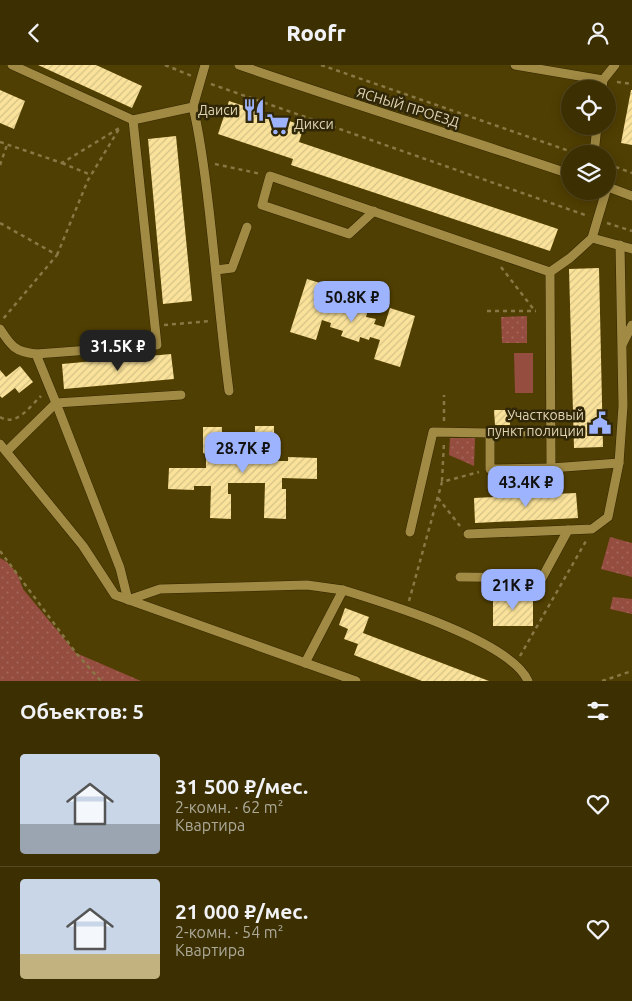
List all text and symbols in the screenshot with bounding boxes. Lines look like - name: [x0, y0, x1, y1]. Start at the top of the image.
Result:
- icon: back: [20, 19, 48, 47]
- icon: person: [584, 19, 612, 47]
- text: Roofr: [286, 20, 346, 45]
- map controls: [561, 80, 616, 200]
- button: locate: [561, 80, 616, 135]
- street label: ЯСНЫЙ ПРОЕЗД: [355, 83, 462, 130]
- restaurant icon: Даиси: [241, 97, 267, 123]
- place label: Даиси: [198, 102, 238, 118]
- supermarket icon: Дикси: [265, 111, 291, 137]
- place label: Дикси: [294, 116, 334, 132]
- button: layers: [561, 145, 616, 200]
- pin: 50.8K ₽: [306, 281, 398, 323]
- text: 50.8K ₽: [325, 288, 379, 306]
- pin: 31.5K ₽: [72, 329, 164, 372]
- text: 31.5K ₽: [91, 337, 145, 355]
- place label: Участковый пункт полиции: [487, 407, 584, 439]
- public building icon: Участковый пункт полиции: [587, 410, 613, 436]
- pin: 28.7K ₽: [197, 431, 289, 474]
- text: 28.7K ₽: [216, 439, 270, 457]
- pin: 43.4K ₽: [480, 465, 572, 508]
- text: 43.4K ₽: [499, 473, 553, 491]
- pin: 21K ₽: [478, 569, 548, 611]
- text: 21K ₽: [492, 576, 534, 594]
- icon: filters: [584, 697, 612, 725]
- text: Объектов: 5: [20, 699, 144, 723]
- icon: home: [60, 774, 120, 834]
- text: 31 500 ₽/мес.: [175, 774, 308, 798]
- icon: heart: [584, 790, 612, 818]
- text: 2-комн. · 62 m²: [175, 798, 283, 816]
- text: Квартира: [175, 816, 245, 834]
- icon: home: [60, 899, 120, 959]
- text: 21 000 ₽/мес.: [175, 899, 308, 923]
- icon: heart: [584, 915, 612, 943]
- text: 2-комн. · 54 m²: [175, 923, 283, 941]
- text: Квартира: [175, 941, 245, 959]

